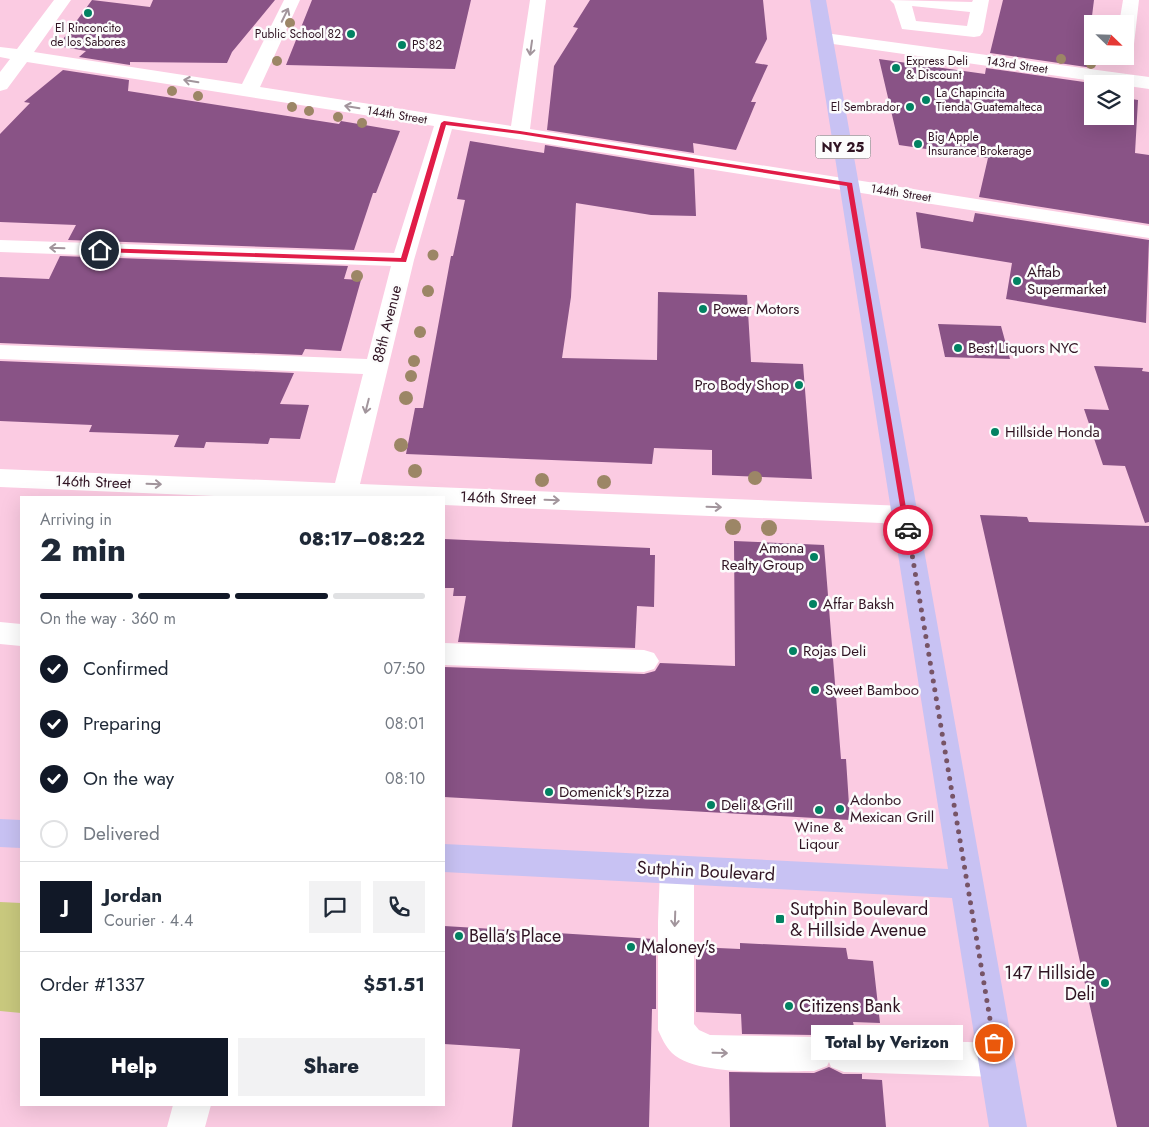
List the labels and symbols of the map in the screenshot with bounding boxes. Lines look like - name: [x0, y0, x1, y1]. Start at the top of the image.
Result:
- marker: El Rinconcito de los Sabores: [82, 7, 94, 19]
- one-way arrow: [281, 8, 290, 23]
- north arrow: [1084, 15, 1134, 65]
- place label: El Rinconcito de los Sabores: [50, 19, 126, 51]
- place label: Public School 82: [255, 25, 341, 43]
- marker: Public School 82: [345, 28, 357, 40]
- place label: PS 82: [412, 36, 442, 54]
- marker: PS 82: [396, 39, 408, 51]
- one-way arrow: [526, 40, 536, 56]
- place label: Express Deli & Discount: [906, 52, 968, 84]
- street label: 143rd Street: [985, 52, 1049, 78]
- marker: Express Deli & Discount: [890, 62, 902, 74]
- one-way arrow: [184, 76, 200, 86]
- place label: La Chapincita Tienda Guatemalteca: [936, 84, 1043, 116]
- marker: La Chapincita Tienda Guatemalteca: [920, 94, 932, 106]
- place label: El Sembrador: [831, 98, 901, 116]
- street label: 144th Street: [366, 101, 429, 129]
- marker: El Sembrador: [904, 101, 916, 113]
- one-way arrow: [344, 102, 360, 112]
- place label: Big Apple Insurance Brokerage: [928, 128, 1031, 160]
- road number: NY 25: [816, 136, 870, 158]
- marker: Big Apple Insurance Brokerage: [912, 138, 924, 150]
- street label: 144th Street: [870, 179, 933, 207]
- pin: [79, 229, 121, 271]
- one-way arrow: [49, 243, 66, 253]
- place label: Aftab Supermarket: [1027, 261, 1107, 300]
- marker: Aftab Supermarket: [1011, 275, 1023, 287]
- street label: 88th Avenue: [367, 283, 407, 365]
- place label: Power Motors: [713, 298, 799, 320]
- marker: Power Motors: [697, 303, 709, 315]
- place label: Best Liquors NYC: [968, 337, 1079, 359]
- marker: Best Liquors NYC: [952, 342, 964, 354]
- place label: Pro Body Shop: [694, 374, 789, 396]
- marker: Pro Body Shop: [793, 379, 805, 391]
- one-way arrow: [362, 398, 371, 414]
- place label: Hillside Honda: [1005, 421, 1100, 443]
- marker: Hillside Honda: [989, 426, 1001, 438]
- street label: 146th Street: [55, 470, 132, 494]
- one-way arrow: [145, 479, 161, 489]
- street label: 146th Street: [460, 486, 537, 510]
- one-way arrow: [544, 496, 560, 505]
- one-way arrow: [706, 502, 722, 512]
- courier: [883, 505, 933, 555]
- place label: Amona Realty Group: [721, 537, 804, 576]
- marker: Amona Realty Group: [808, 551, 820, 563]
- place label: Affar Baksh: [823, 593, 894, 615]
- marker: Affar Baksh: [807, 598, 819, 610]
- place label: Rojas Deli: [803, 640, 866, 662]
- marker: Rojas Deli: [787, 645, 799, 657]
- place label: Sweet Bamboo: [825, 679, 919, 701]
- marker: Sweet Bamboo: [809, 684, 821, 696]
- place label: Domenick's Pizza: [559, 781, 669, 803]
- marker: Domenick's Pizza: [543, 786, 555, 798]
- place label: Adonbo Mexican Grill: [850, 789, 934, 828]
- place label: Deli & Grill: [721, 794, 793, 816]
- marker: Deli & Grill: [705, 799, 717, 811]
- marker: Adonbo Mexican Grill: [834, 803, 846, 815]
- marker: Wine & Liqour: [813, 804, 825, 816]
- place label: Wine & Liqour: [795, 816, 843, 855]
- street label: Sutphin Boulevard: [636, 854, 776, 888]
- place label: Sutphin Boulevard & Hillside Avenue: [790, 896, 928, 943]
- one-way arrow: [671, 911, 680, 927]
- marker: Sutphin Boulevard & Hillside Avenue: [774, 913, 786, 925]
- place label: Bella's Place: [469, 923, 561, 949]
- marker: Bella's Place: [453, 930, 465, 942]
- place label: Maloney's: [641, 934, 715, 960]
- marker: Maloney's: [625, 941, 637, 953]
- place label: 147 Hillside Deli: [1004, 960, 1095, 1007]
- marker: 147 Hillside Deli: [1099, 977, 1111, 989]
- place label: Citizens Bank: [799, 993, 901, 1019]
- marker: Citizens Bank: [783, 1000, 795, 1012]
- pin: [973, 1022, 1015, 1064]
- callout: Total by Verizon: [812, 1026, 964, 1060]
- one-way arrow: [712, 1048, 728, 1057]

